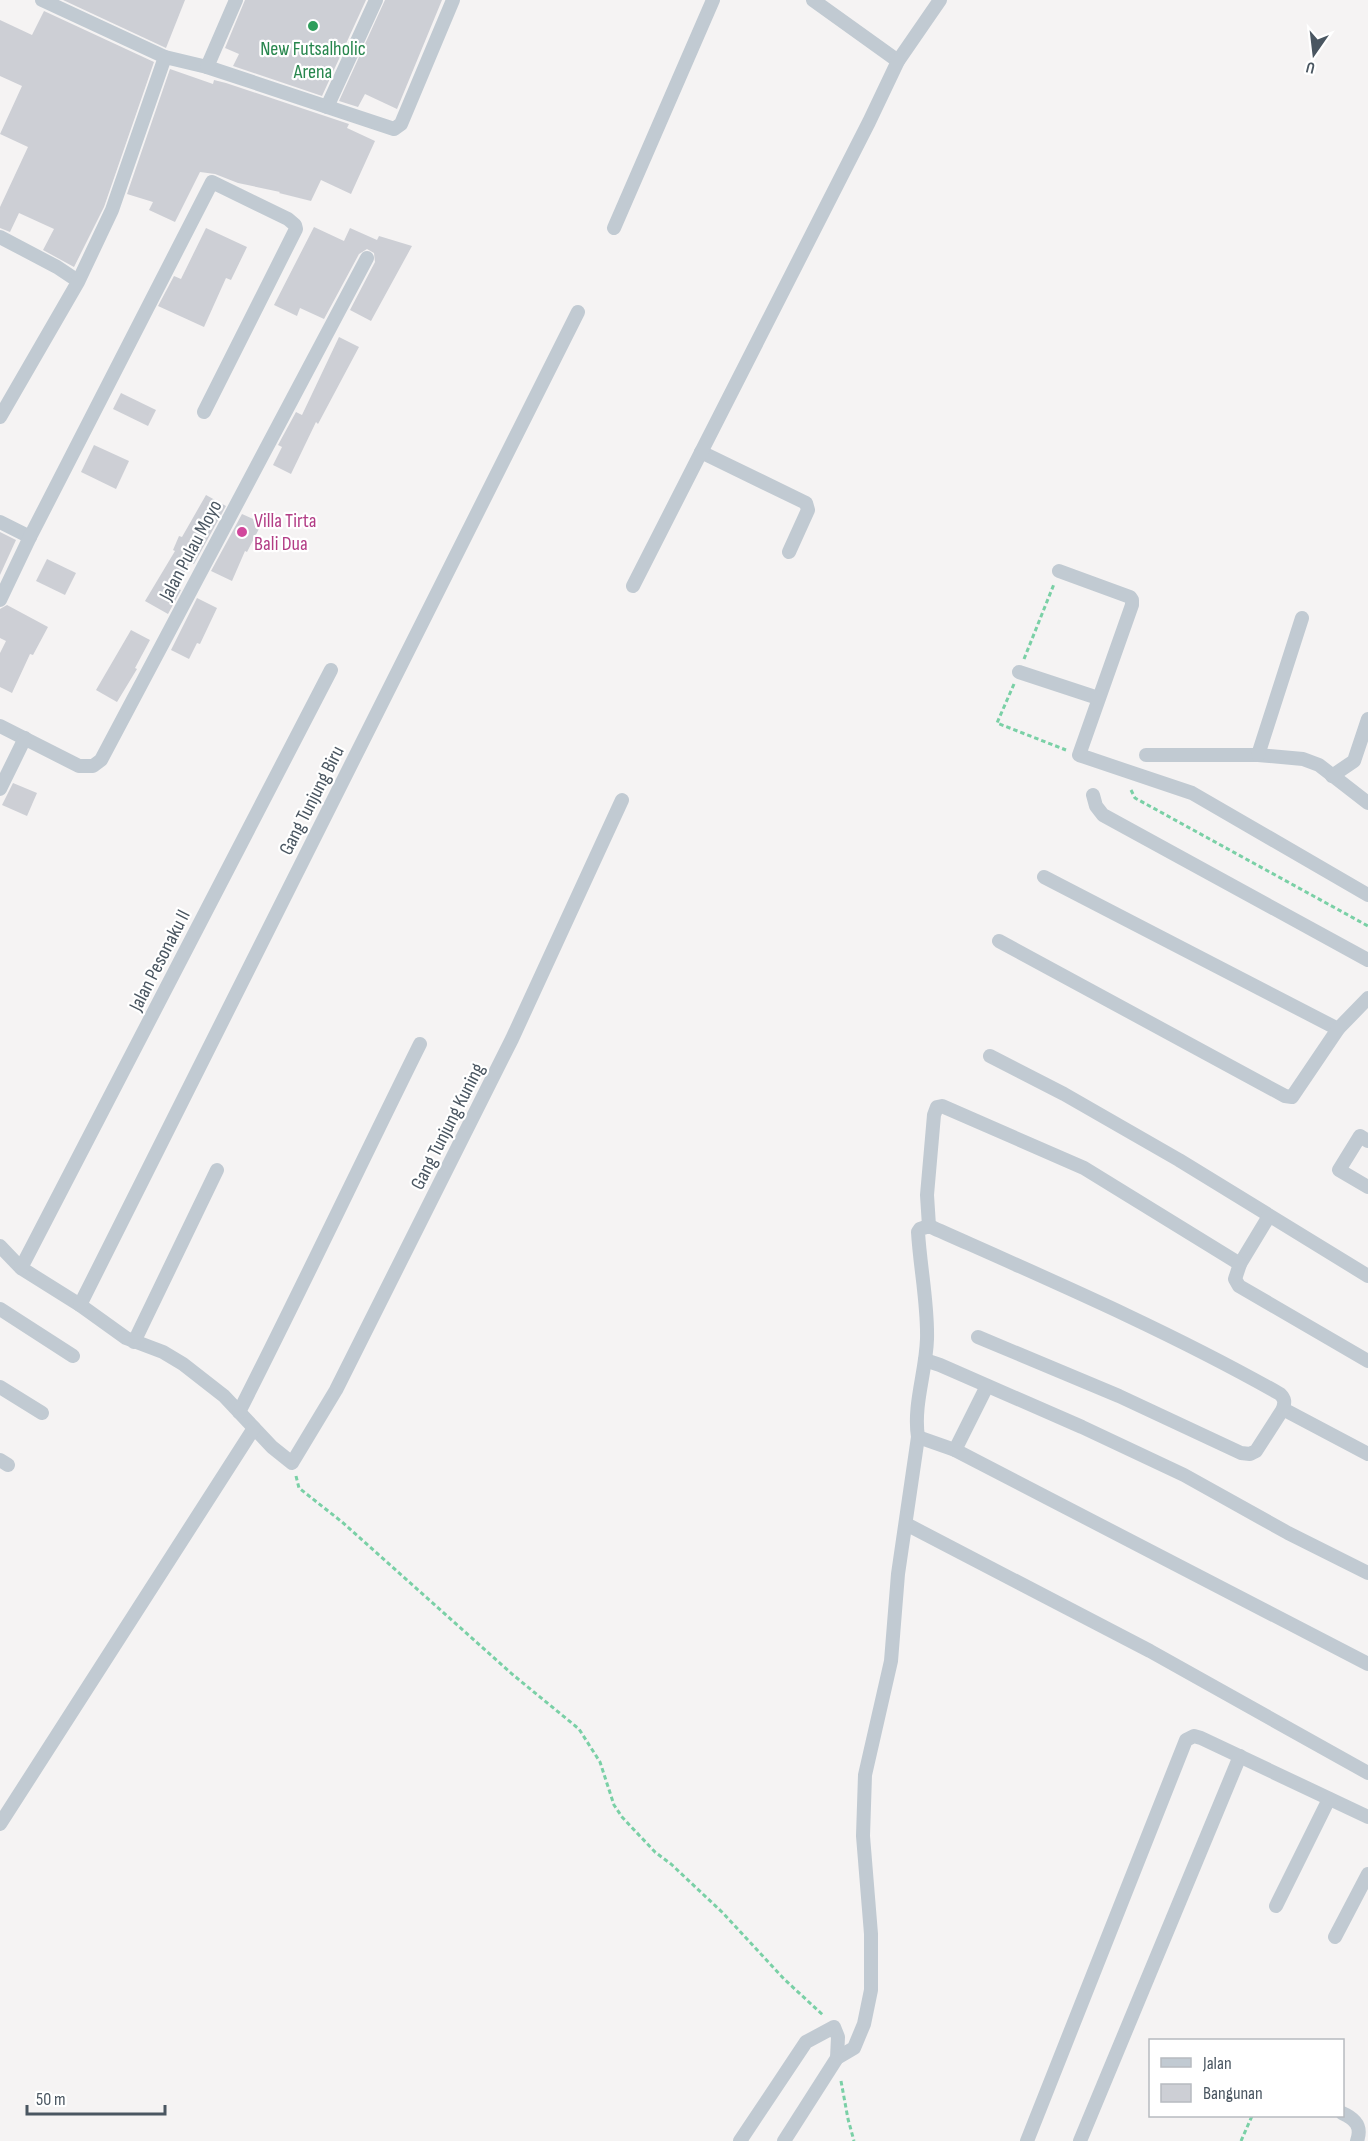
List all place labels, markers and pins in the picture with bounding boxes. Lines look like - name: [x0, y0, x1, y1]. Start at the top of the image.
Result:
- marker: New Futsalholic Arena: [306, 19, 320, 33]
- place label: New Futsalholic Arena: [260, 37, 366, 84]
- place label: Villa Tirta Bali Dua: [254, 509, 317, 556]
- marker: Villa Tirta Bali Dua: [235, 525, 249, 539]

